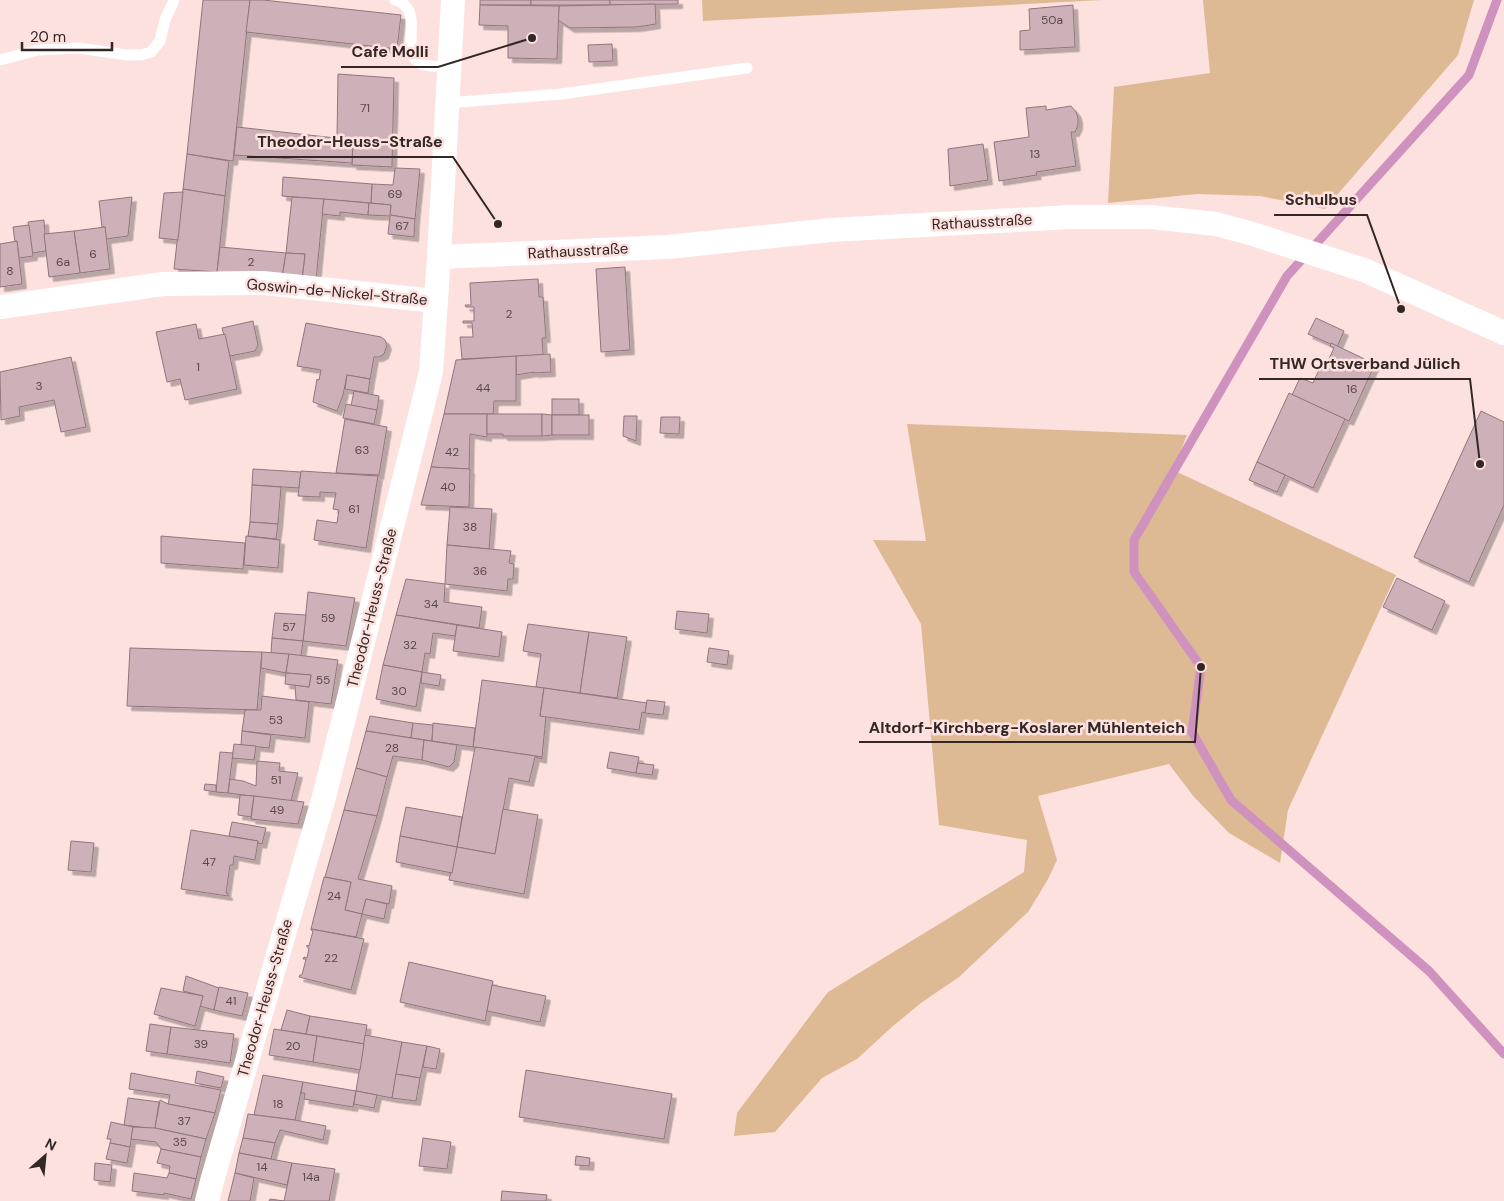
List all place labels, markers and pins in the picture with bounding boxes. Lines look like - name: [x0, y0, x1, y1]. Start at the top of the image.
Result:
- callout: Cafe Molli: [341, 36, 438, 67]
- callout: Theodor-Heuss-Straße: [247, 126, 453, 157]
- callout: Schulbus: [1274, 184, 1367, 215]
- callout: THW Ortsverband Jülich: [1259, 348, 1470, 379]
- callout: Altdorf-Kirchberg-Koslarer Mühlenteich: [859, 711, 1195, 742]

